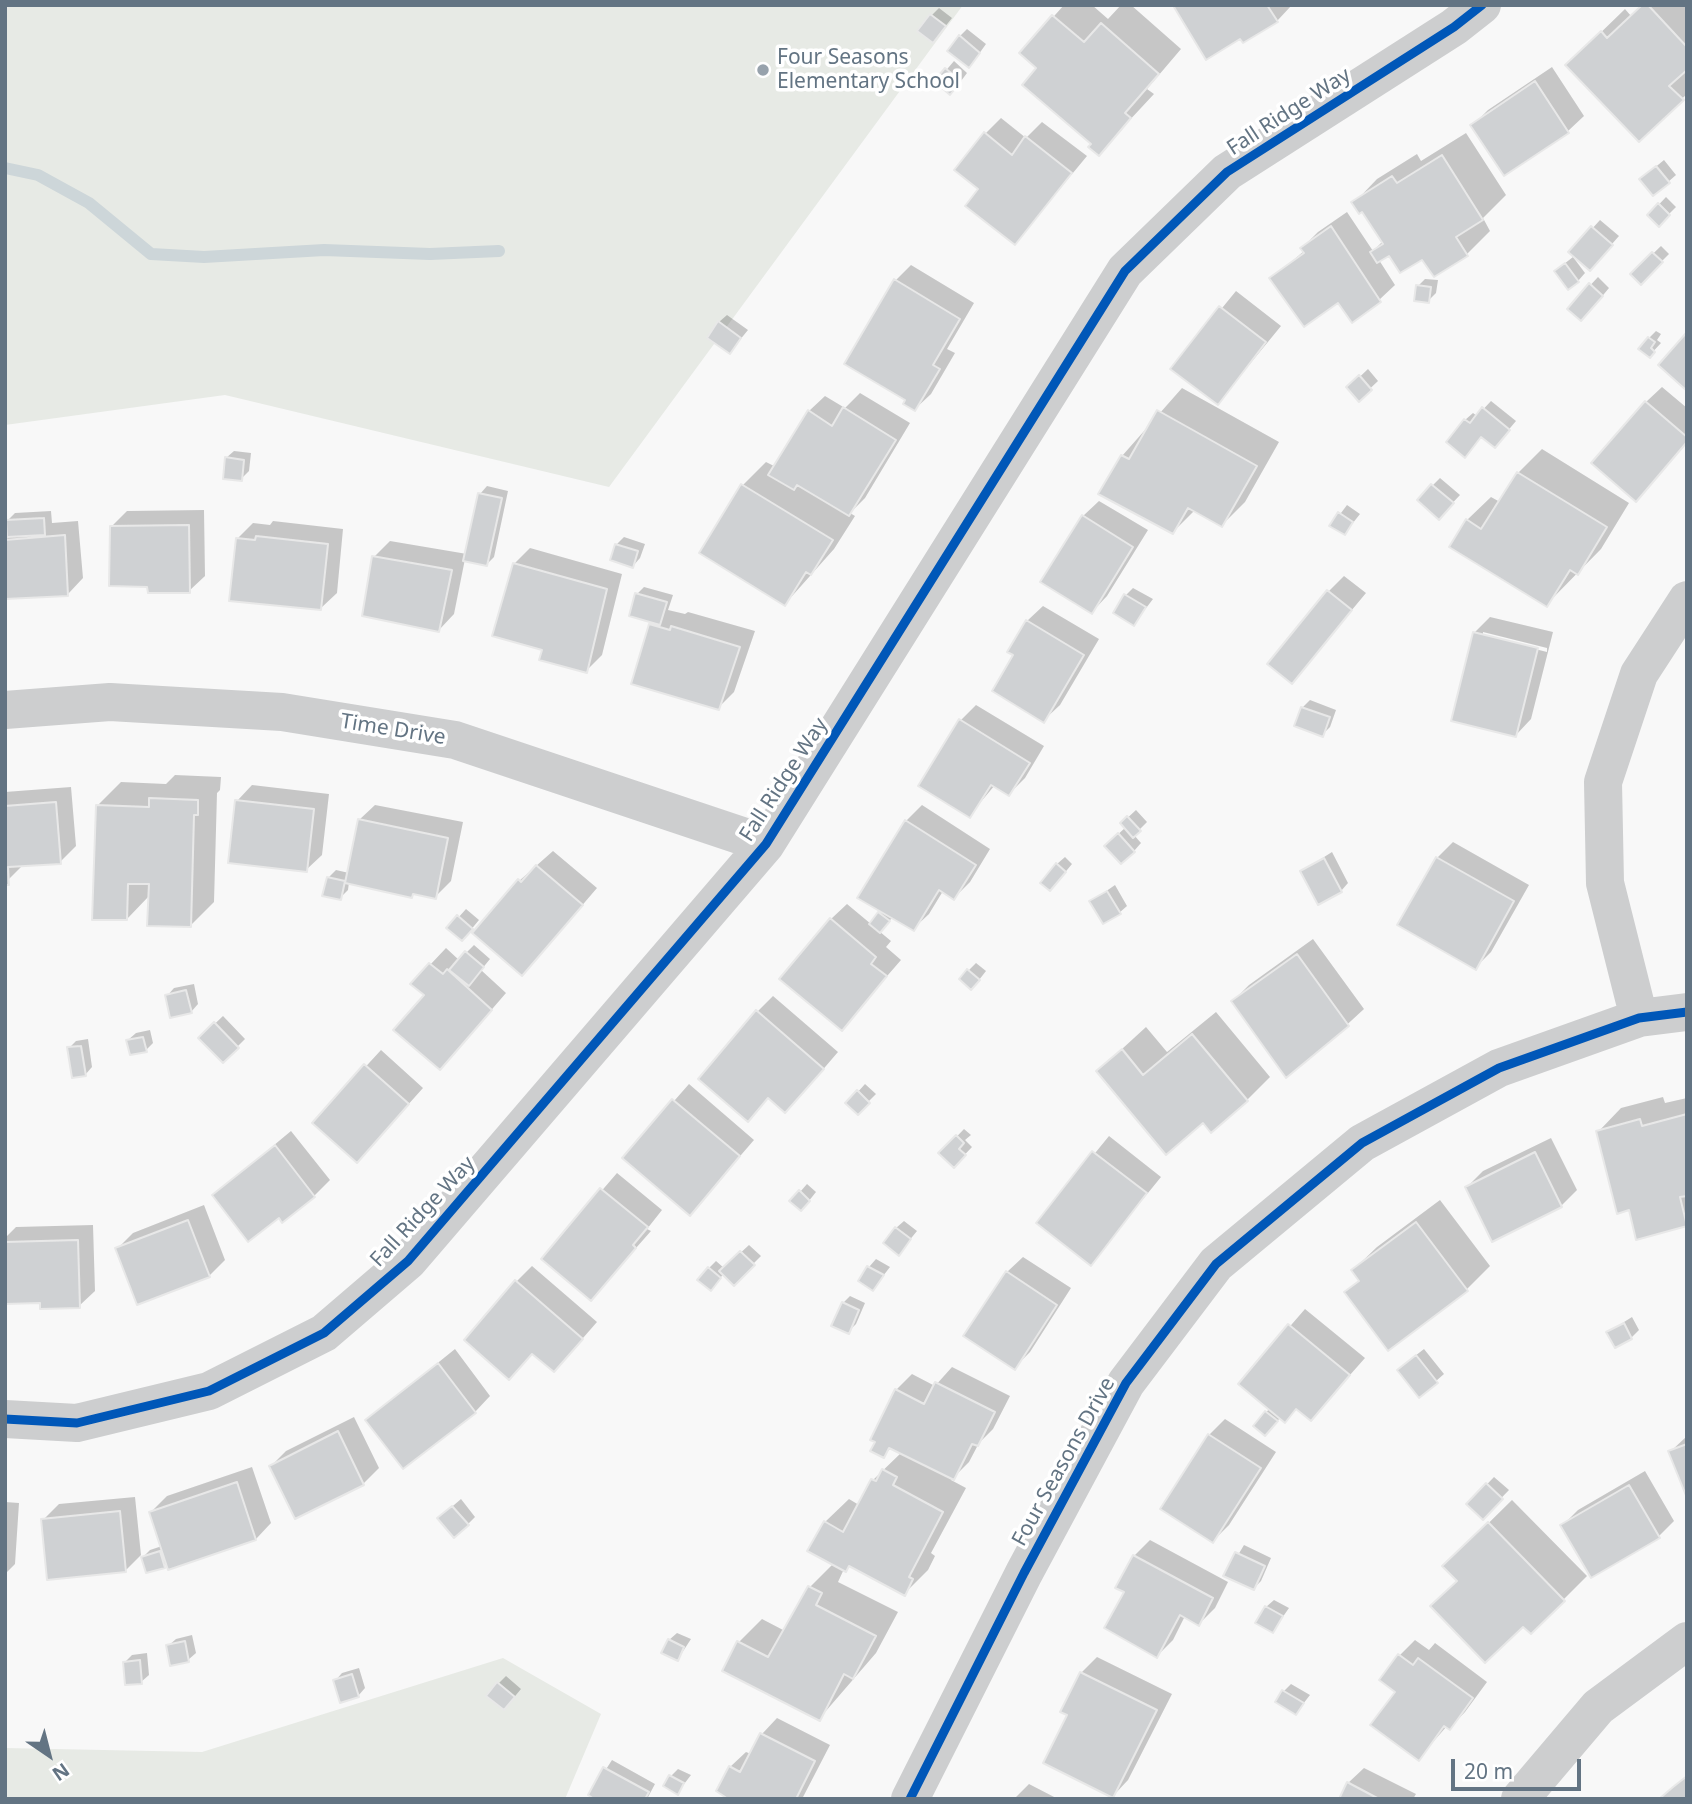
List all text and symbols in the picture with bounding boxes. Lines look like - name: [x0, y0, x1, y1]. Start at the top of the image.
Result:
- place label: Four Seasons Elementary School: [777, 45, 960, 95]
- marker: Four Seasons Elementary School: [755, 62, 771, 78]
- street label: Fall Ridge Way: [1223, 63, 1355, 161]
- street label: Time Drive: [339, 709, 447, 751]
- street label: Fall Ridge Way: [735, 714, 833, 846]
- street label: Fall Ridge Way: [365, 1151, 481, 1273]
- street label: Four Seasons Drive: [1007, 1373, 1121, 1551]
- north arrow: [14, 1720, 84, 1790]
- scale bar: [1454, 1744, 1584, 1788]
- text: N: [47, 1757, 75, 1787]
- text: 20 m: [1464, 1757, 1513, 1785]

